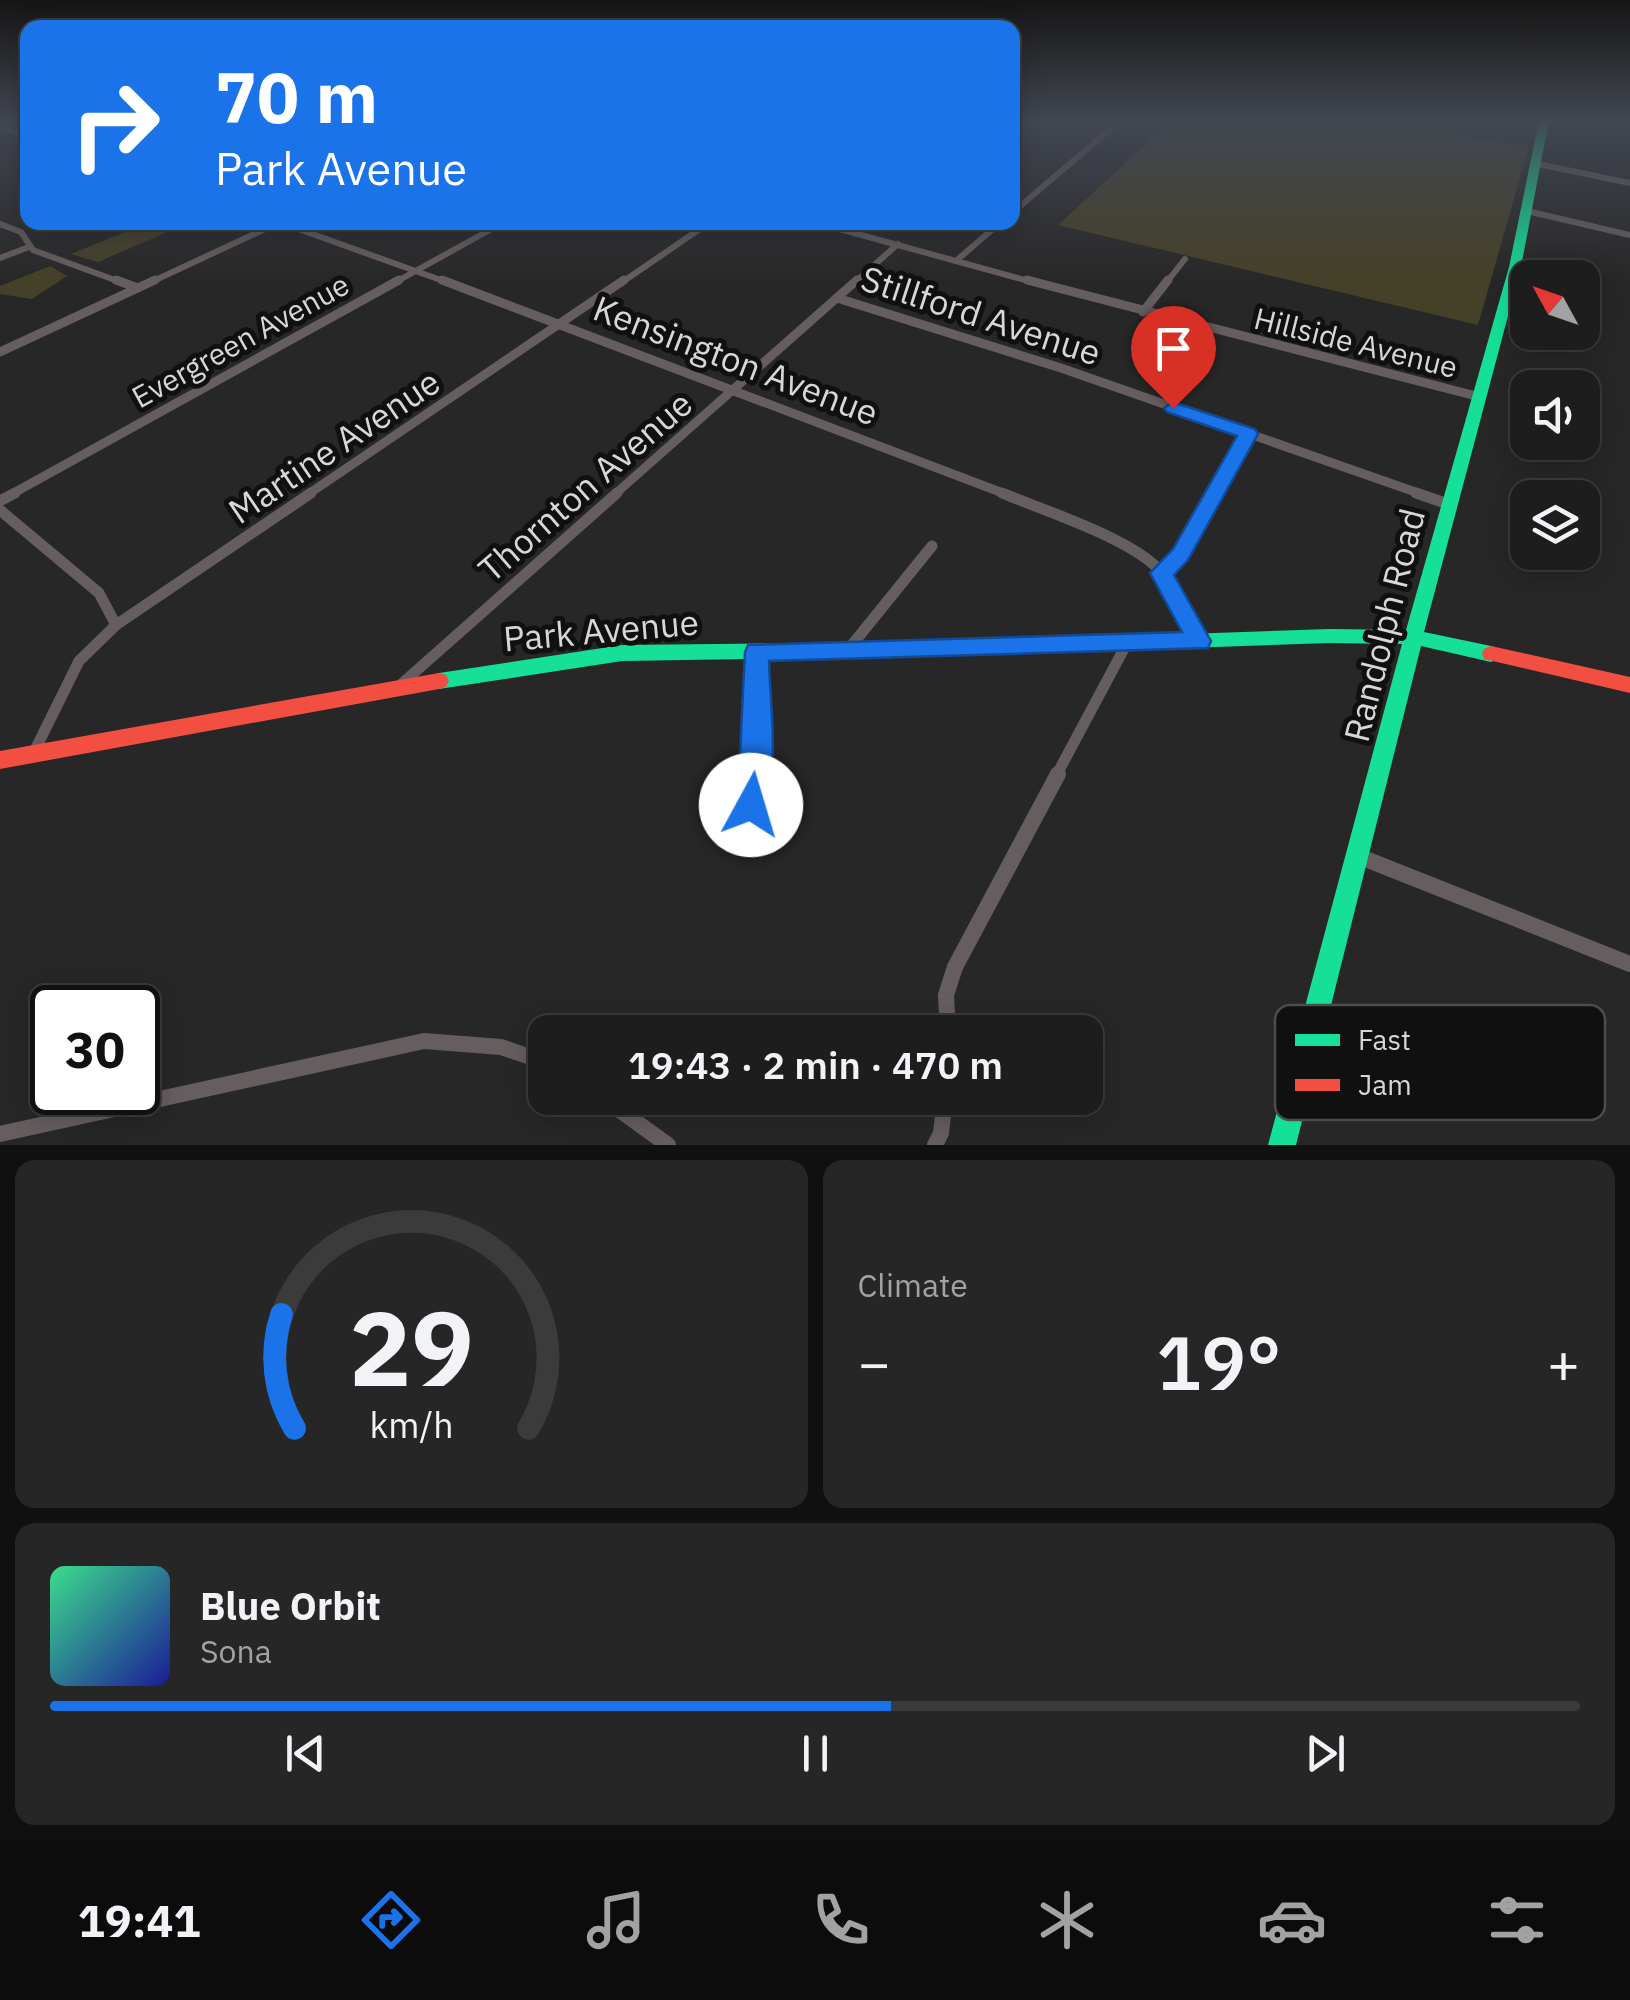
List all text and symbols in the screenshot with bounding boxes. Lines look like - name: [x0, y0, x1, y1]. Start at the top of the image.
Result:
- text: 70 m: [215, 51, 378, 142]
- icon: right: [50, 60, 180, 190]
- text: Park Avenue: [215, 139, 467, 197]
- street label: Stillford Avenue: [855, 255, 1107, 375]
- north arrow: [1510, 260, 1600, 350]
- map controls: [1510, 260, 1600, 570]
- street label: Evergreen Avenue: [124, 264, 356, 416]
- street label: Kensington Avenue: [587, 285, 885, 435]
- street label: Hillside Avenue: [1250, 298, 1462, 386]
- pin: [1131, 306, 1216, 409]
- icon: arrive: [1146, 321, 1201, 376]
- street label: Martine Avenue: [219, 358, 449, 534]
- button: sound: [1510, 370, 1600, 460]
- street label: Thornton Avenue: [468, 380, 702, 592]
- button: layers: [1510, 480, 1600, 570]
- street label: Randolph Road: [1333, 504, 1435, 746]
- street label: Park Avenue: [501, 599, 701, 661]
- position arrow: [699, 753, 803, 857]
- speed limit sign: 30: [30, 985, 160, 1115]
- legend: [1275, 1005, 1605, 1120]
- text: Fast: [1358, 1021, 1411, 1058]
- text: 19:43 · 2 min · 470 m: [628, 1040, 1003, 1089]
- text: Jam: [1358, 1066, 1412, 1103]
- text: Climate: [858, 1264, 968, 1306]
- text: 29: [349, 1279, 474, 1415]
- text: 19°: [1156, 1313, 1281, 1411]
- text: −: [858, 1327, 891, 1398]
- text: +: [1547, 1327, 1580, 1398]
- text: km/h: [369, 1401, 453, 1448]
- text: Blue Orbit: [200, 1581, 381, 1630]
- text: Sona: [200, 1630, 272, 1672]
- icon: previous: [278, 1726, 333, 1781]
- icon: pause: [788, 1726, 843, 1781]
- icon: next: [1298, 1726, 1353, 1781]
- icon: directions: [356, 1885, 426, 1955]
- icon: music: [581, 1885, 651, 1955]
- icon: phone: [806, 1885, 876, 1955]
- icon: climate: [1032, 1885, 1102, 1955]
- icon: car: [1257, 1885, 1327, 1955]
- icon: filters: [1482, 1885, 1552, 1955]
- text: 19:41: [78, 1891, 201, 1949]

